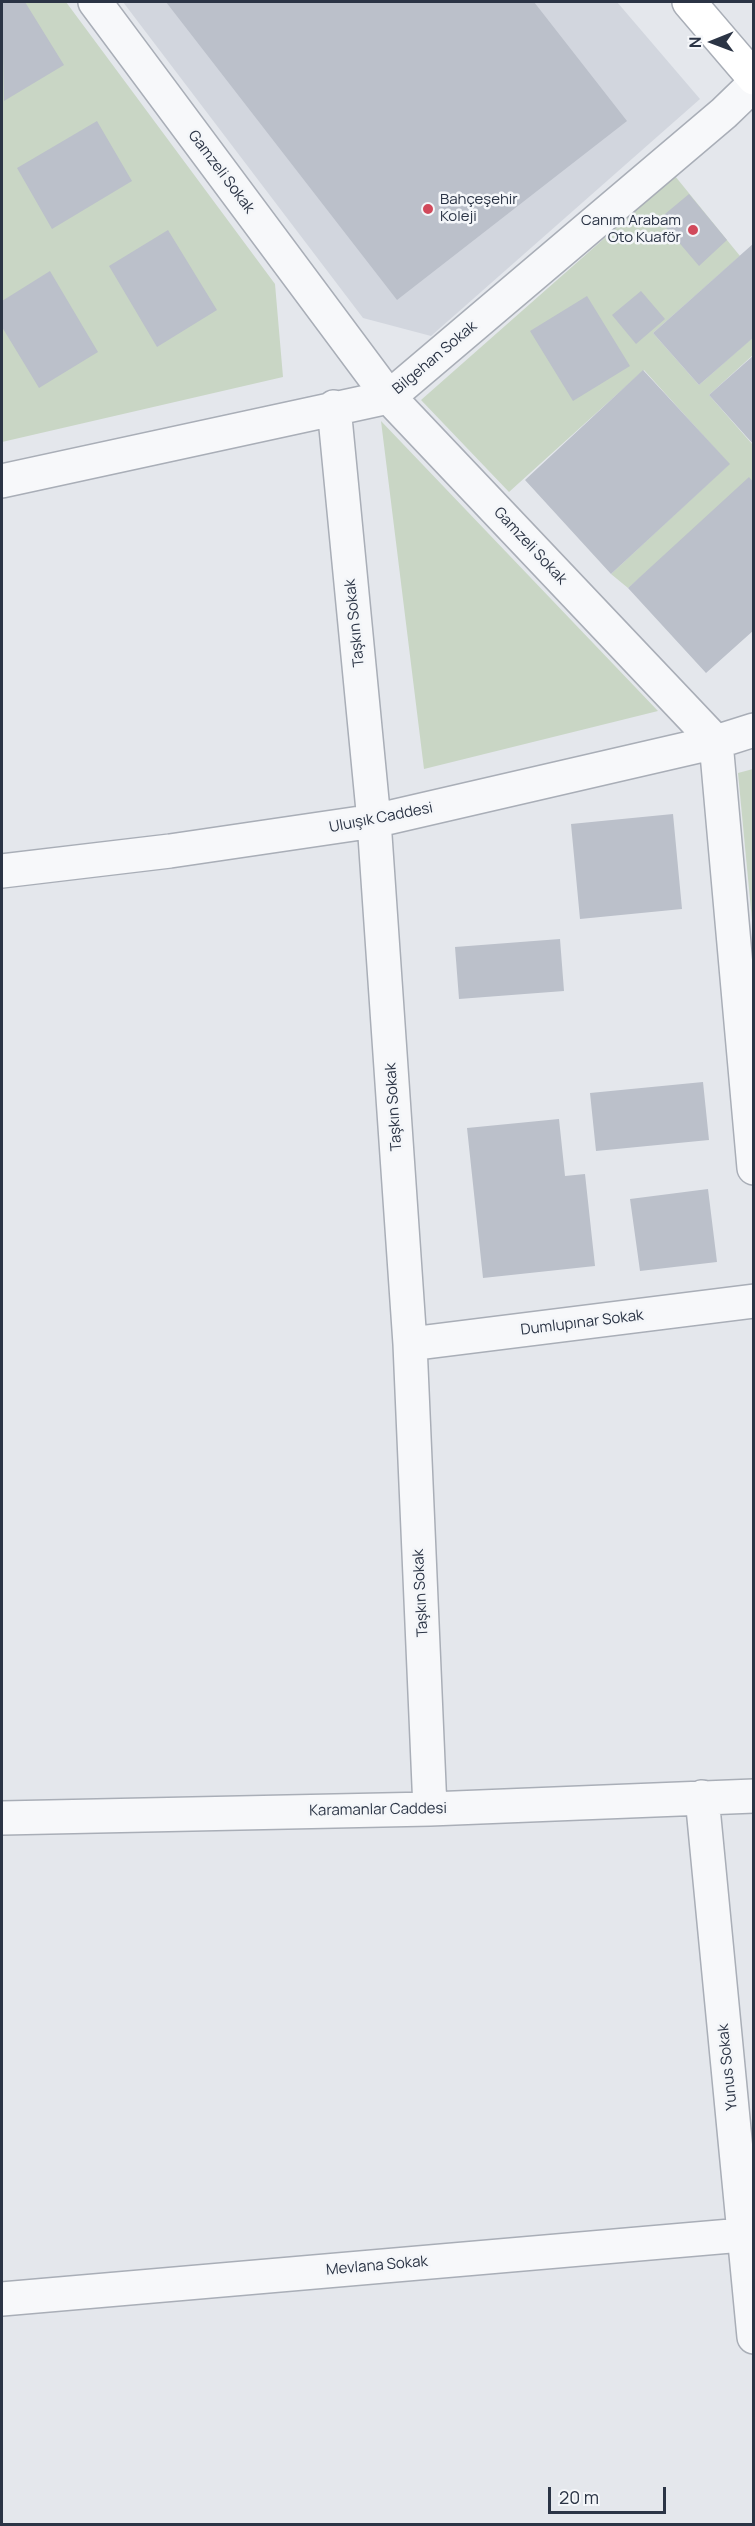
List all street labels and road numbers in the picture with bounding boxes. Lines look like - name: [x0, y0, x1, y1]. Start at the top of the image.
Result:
- street label: Gamzeli Sokak: [184, 127, 258, 217]
- street label: Bilgehan Sokak: [389, 318, 481, 398]
- street label: Gamzeli Sokak: [490, 504, 570, 588]
- street label: Taşkın Sokak: [341, 578, 369, 668]
- street label: Uluışık Caddesi: [328, 799, 434, 837]
- street label: Taşkın Sokak: [382, 1062, 406, 1152]
- street label: Dumlupınar Sokak: [520, 1307, 644, 1339]
- street label: Taşkın Sokak: [410, 1548, 432, 1638]
- street label: Karamanlar Caddesi: [309, 1800, 447, 1820]
- street label: Yunus Sokak: [715, 2023, 741, 2111]
- street label: Mevlana Sokak: [325, 2253, 429, 2279]

